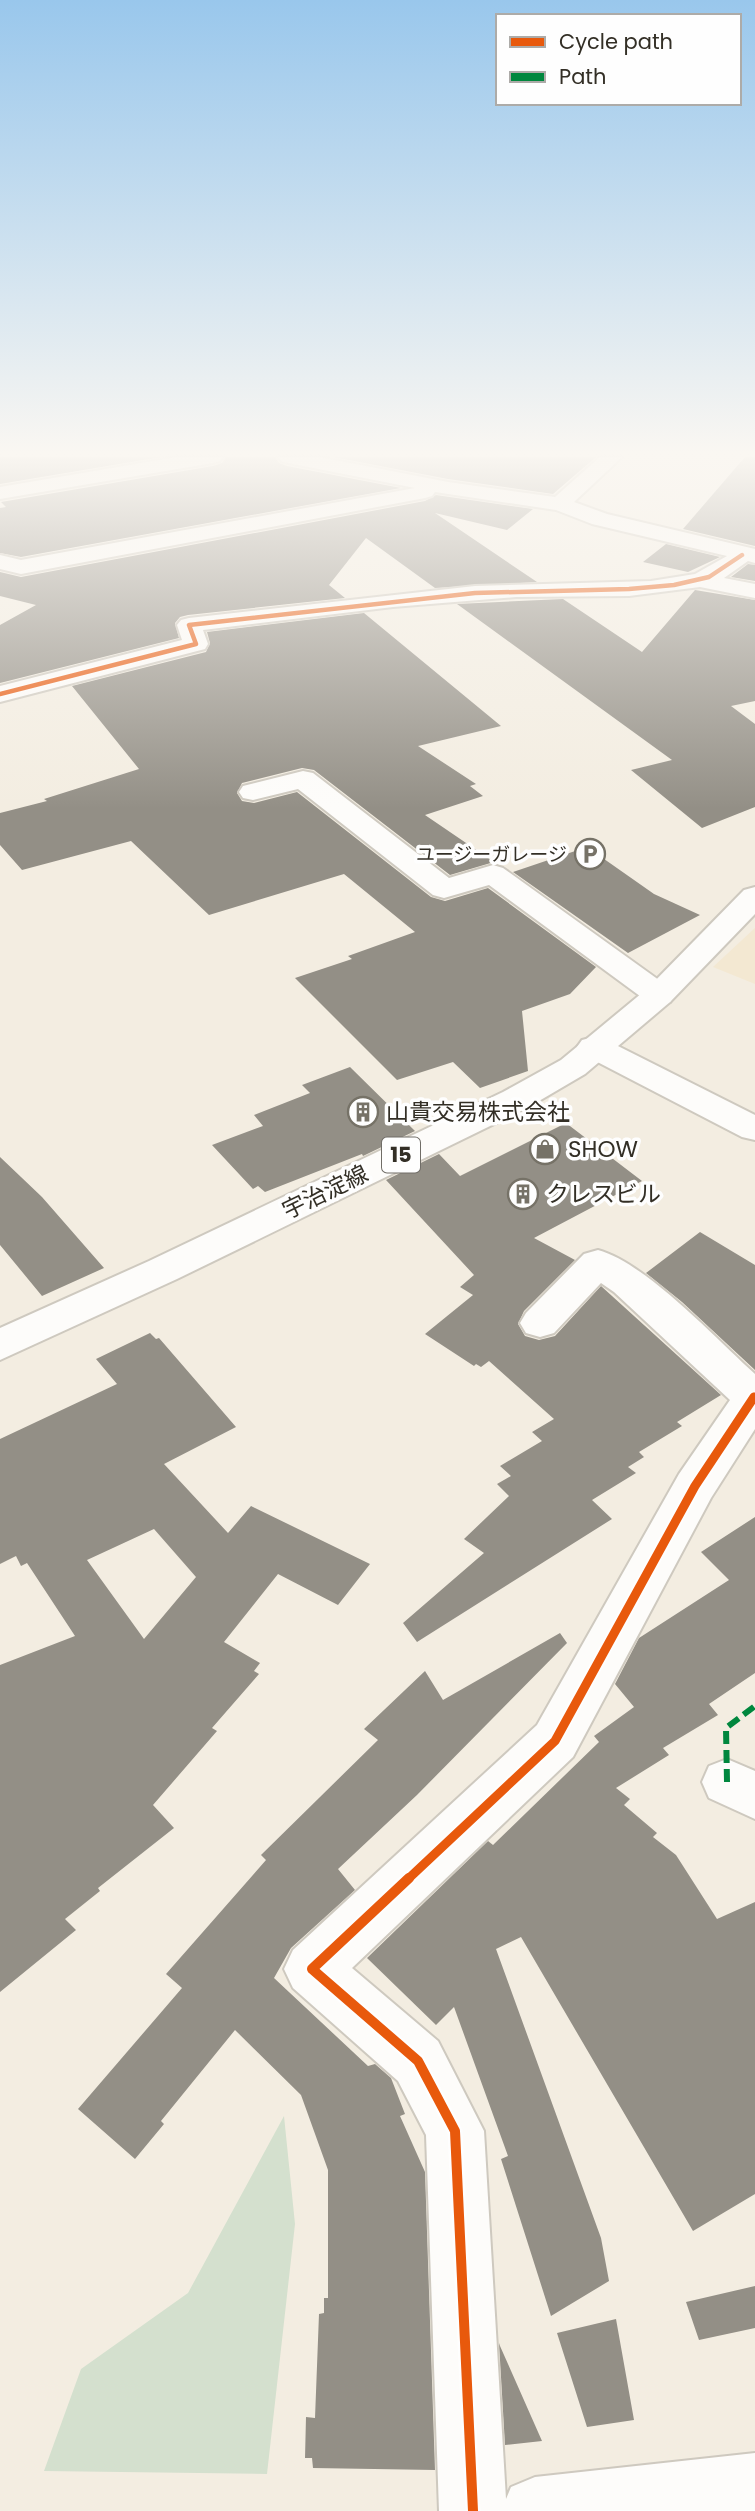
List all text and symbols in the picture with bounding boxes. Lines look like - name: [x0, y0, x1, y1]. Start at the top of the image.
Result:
- legend: [496, 14, 741, 105]
- text: Cycle path: [559, 27, 673, 56]
- text: Path: [559, 62, 606, 91]
- parking icon: ユージーガレージ: [573, 837, 607, 871]
- place label: ユージーガレージ: [416, 841, 567, 868]
- building icon: 山貴交易株式会社: [346, 1095, 380, 1129]
- place label: 山貴交易株式会社: [386, 1096, 570, 1128]
- shop icon: SHOW: [528, 1132, 562, 1166]
- place label: SHOW: [568, 1133, 638, 1165]
- road number: 15: [382, 1138, 420, 1172]
- street label: 宇治淀線: [277, 1157, 373, 1227]
- building icon: クレスビル: [506, 1177, 540, 1211]
- place label: クレスビル: [546, 1178, 661, 1210]

